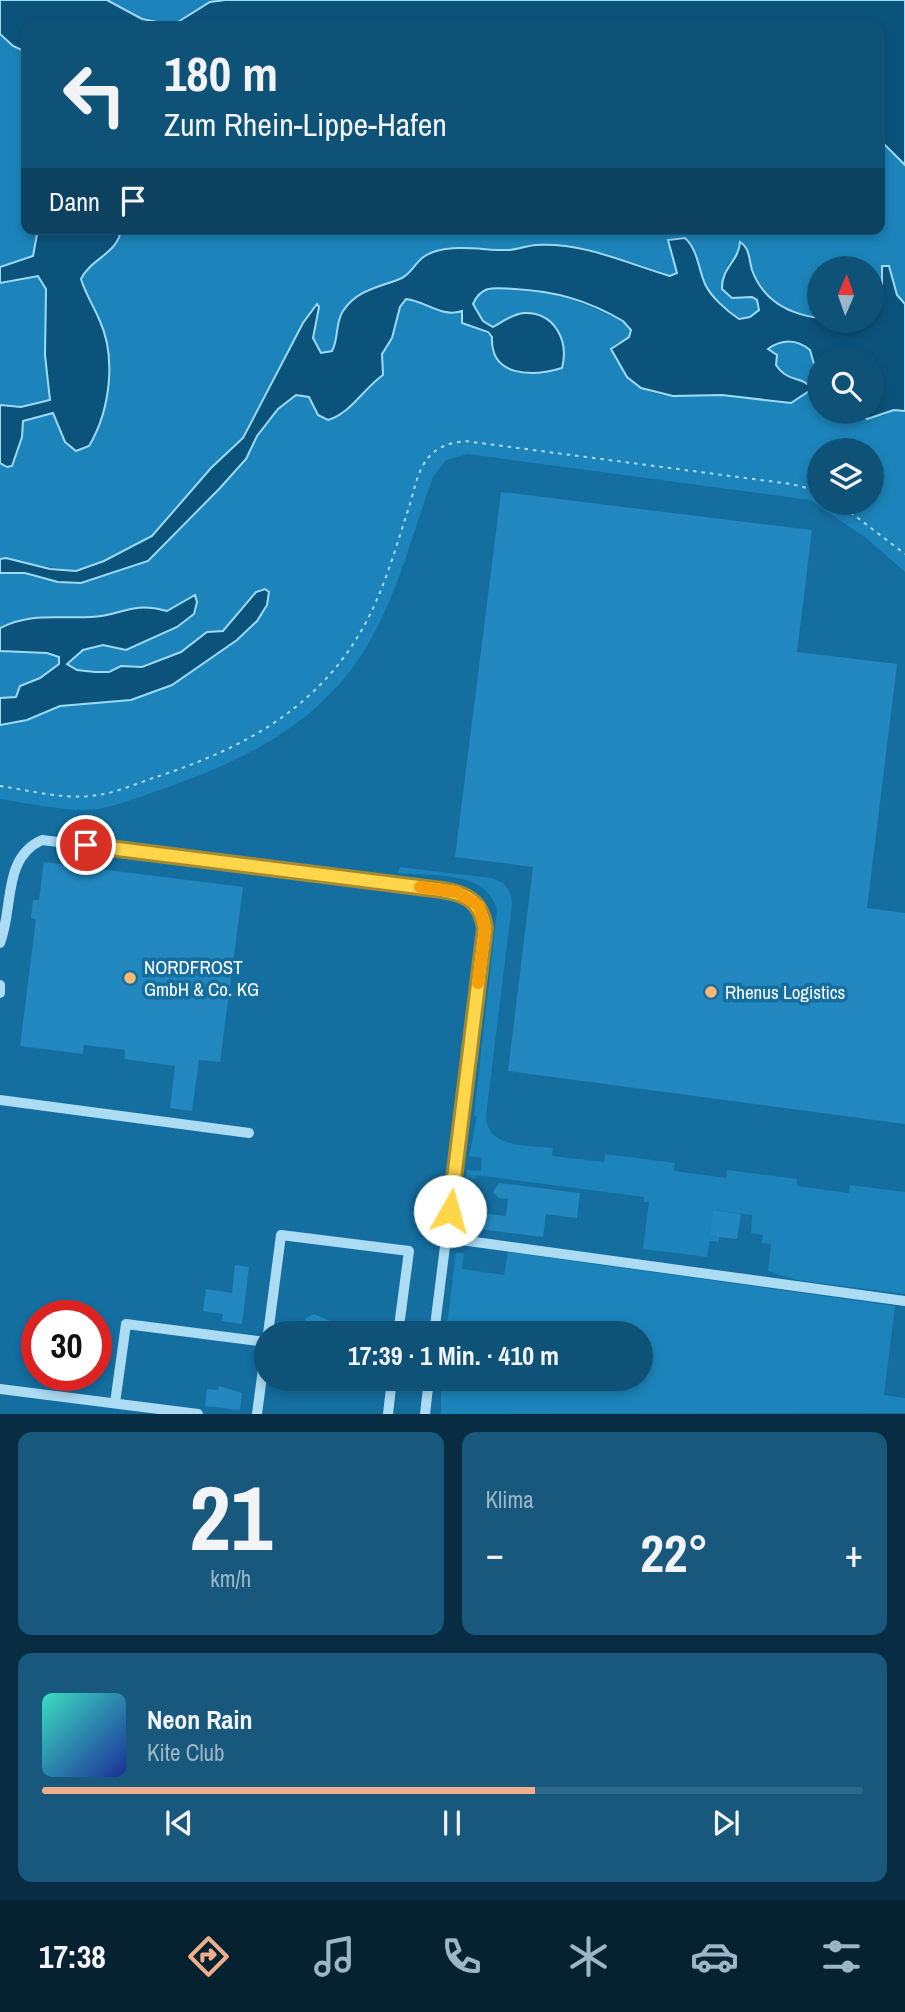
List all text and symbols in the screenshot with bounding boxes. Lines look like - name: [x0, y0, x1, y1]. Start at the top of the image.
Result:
- text: 180 m: [164, 40, 278, 106]
- icon: left: [49, 49, 140, 140]
- text: Zum Rhein-Lippe-Hafen: [164, 103, 447, 146]
- icon: arrive: [114, 182, 152, 220]
- text: Dann: [49, 184, 100, 219]
- north arrow: [807, 256, 884, 332]
- map controls: [807, 256, 884, 515]
- button: search: [807, 347, 884, 424]
- button: layers: [807, 438, 884, 515]
- pin: [56, 815, 116, 875]
- icon: arrive: [67, 826, 105, 864]
- place label: NORDFROST GmbH & Co. KG: [144, 954, 259, 1002]
- marker: NORDFROST GmbH & Co. KG: [122, 970, 138, 986]
- place label: Rhenus Logistics: [725, 979, 846, 1005]
- marker: Rhenus Logistics: [703, 984, 719, 1000]
- position arrow: [413, 1174, 487, 1248]
- speed limit sign: 30: [21, 1300, 112, 1391]
- text: 17:39 · 1 Min. · 410 m: [348, 1338, 559, 1373]
- text: 21: [189, 1456, 272, 1578]
- text: Klima: [486, 1484, 534, 1515]
- text: 22°: [640, 1518, 708, 1588]
- text: −: [486, 1528, 504, 1579]
- text: +: [845, 1528, 863, 1579]
- text: km/h: [210, 1563, 251, 1594]
- text: Neon Rain: [147, 1702, 252, 1737]
- text: Kite Club: [147, 1737, 225, 1768]
- icon: previous: [160, 1804, 198, 1842]
- icon: pause: [433, 1804, 471, 1842]
- icon: next: [707, 1804, 745, 1842]
- icon: directions: [184, 1932, 233, 1981]
- icon: music: [310, 1932, 359, 1981]
- icon: phone: [437, 1932, 486, 1981]
- icon: climate: [564, 1932, 613, 1981]
- icon: car: [690, 1932, 739, 1981]
- icon: filters: [817, 1932, 866, 1981]
- text: 17:38: [39, 1935, 106, 1978]

